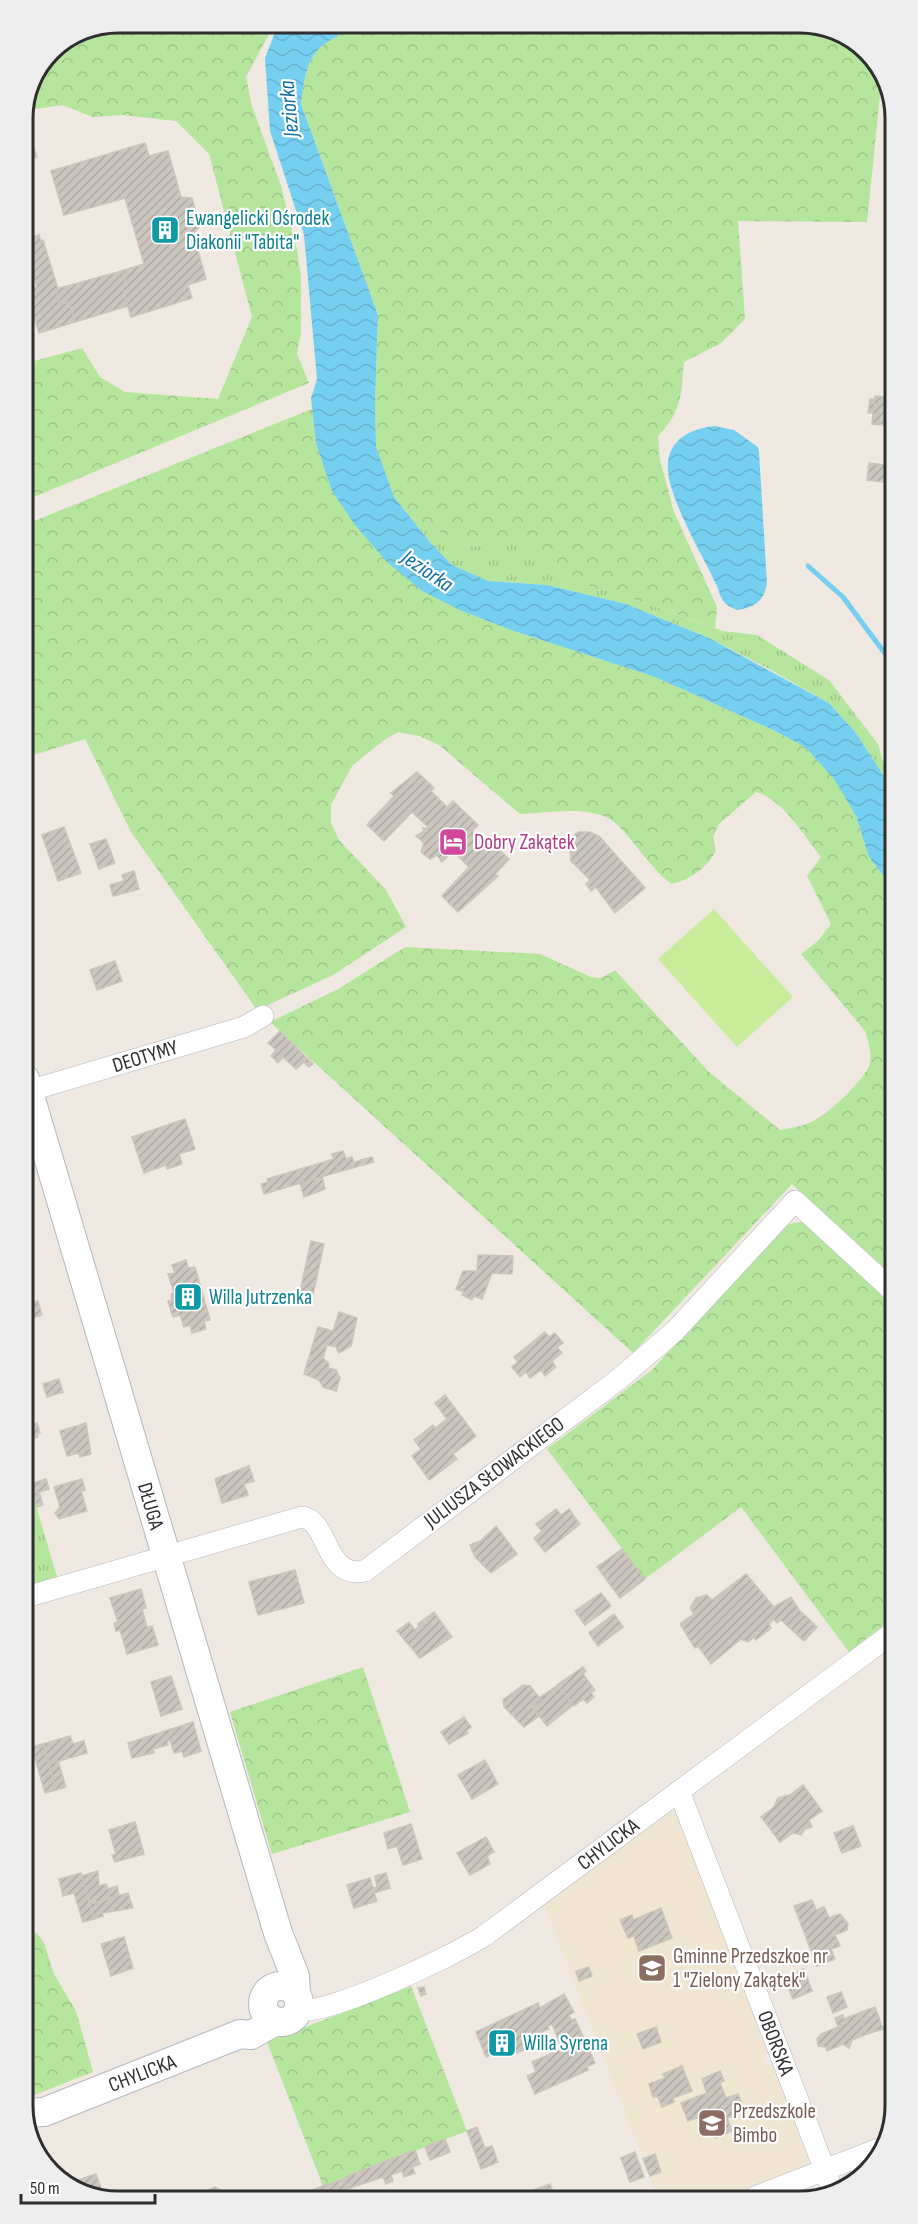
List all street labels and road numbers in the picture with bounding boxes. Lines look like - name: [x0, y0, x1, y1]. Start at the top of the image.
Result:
- street label: DEOTYMY: [109, 1035, 181, 1078]
- street label: JULIUSZA SŁOWACKIEGO: [419, 1412, 569, 1534]
- street label: DŁUGA: [132, 1480, 169, 1533]
- street label: CHYLICKA: [573, 1813, 645, 1876]
- street label: OBORSKA: [752, 2007, 800, 2080]
- street label: CHYLICKA: [105, 2049, 180, 2098]

